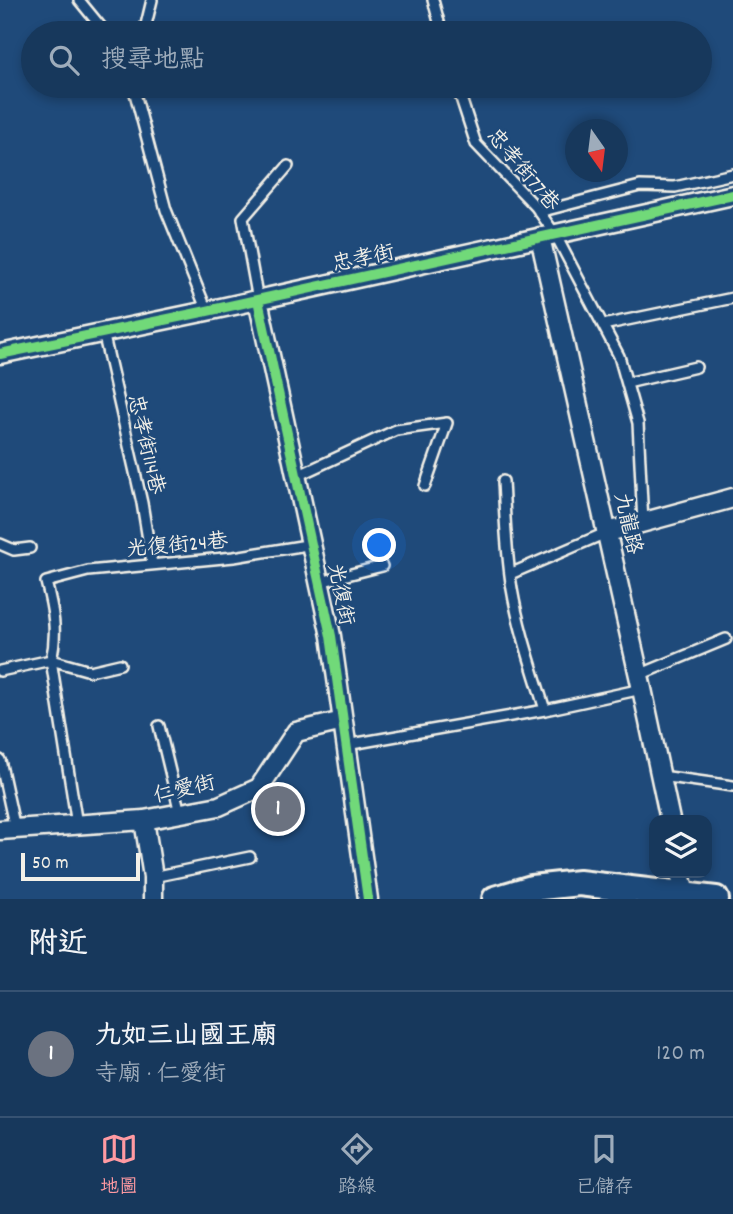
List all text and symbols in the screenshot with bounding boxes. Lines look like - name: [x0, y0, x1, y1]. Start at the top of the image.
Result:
- search box: [21, 21, 712, 98]
- icon: search: [45, 41, 83, 79]
- text: 搜尋地點: [101, 43, 205, 80]
- north arrow: [565, 119, 628, 182]
- street label: 忠孝街77巷: [478, 123, 565, 219]
- street label: 忠孝街: [330, 239, 398, 281]
- street label: 忠孝街114巷: [118, 392, 170, 498]
- street label: 九龍路: [604, 490, 648, 558]
- street label: 光復街24巷: [125, 528, 229, 566]
- your location: [362, 528, 396, 562]
- street label: 光復街: [318, 561, 360, 628]
- street label: 仁愛街: [151, 769, 219, 813]
- pin: 1: [255, 783, 301, 835]
- map controls: [649, 815, 712, 878]
- button: layers: [649, 815, 712, 878]
- scale bar: [21, 850, 140, 882]
- text: 50 m: [32, 851, 69, 878]
- text: 附近: [28, 925, 88, 968]
- text: 九如三山國王廟: [95, 1019, 277, 1056]
- text: 1: [48, 1038, 54, 1071]
- text: 120 m: [656, 1038, 705, 1071]
- text: 寺廟 · 仁愛街: [95, 1059, 226, 1092]
- tab: 地圖: [100, 1130, 138, 1202]
- tab: 路線: [338, 1130, 376, 1202]
- tab: 已儲存: [576, 1130, 633, 1202]

